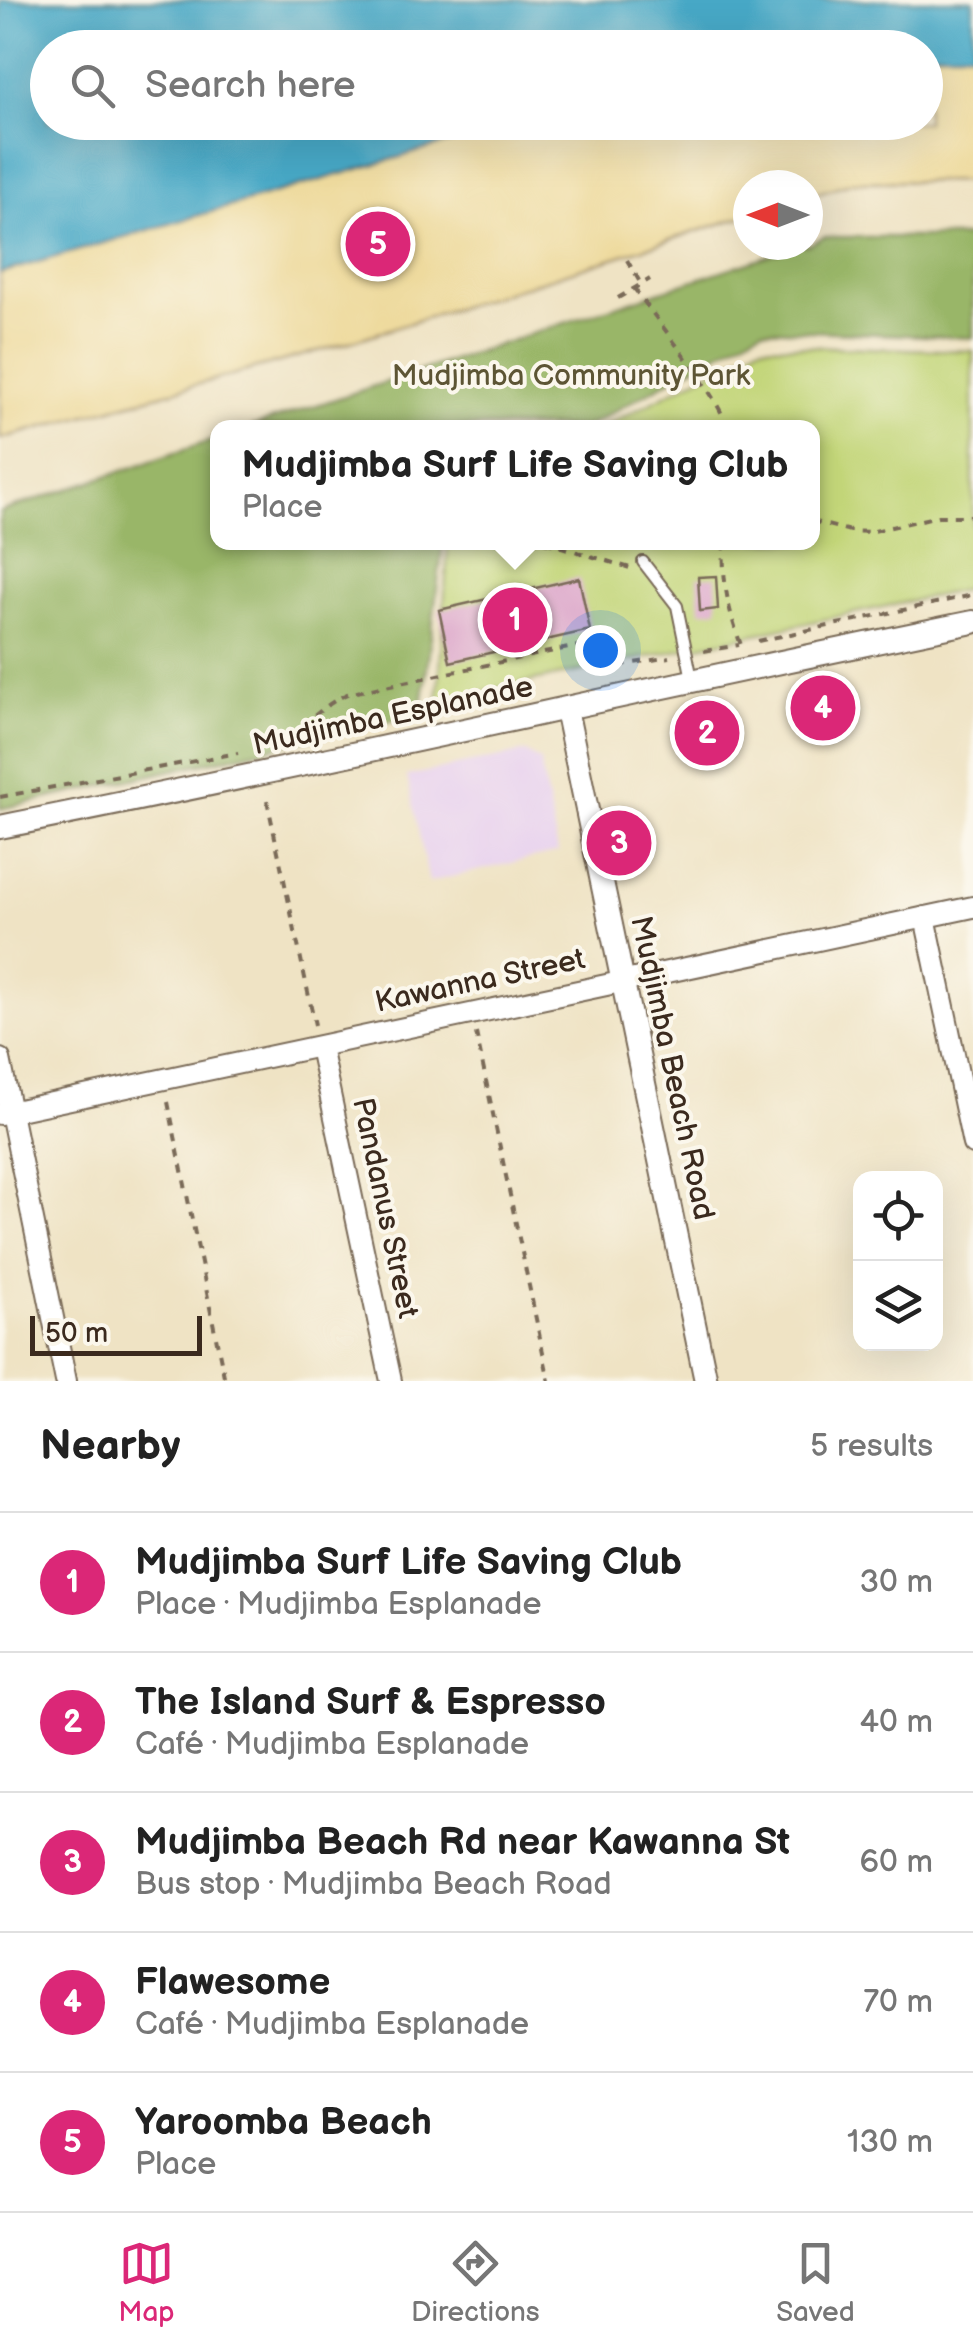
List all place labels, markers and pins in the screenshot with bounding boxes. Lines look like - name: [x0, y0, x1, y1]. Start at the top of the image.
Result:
- pin: 5: [346, 206, 410, 282]
- pin: 1: [482, 582, 548, 658]
- pin: 4: [790, 670, 856, 746]
- pin: 2: [674, 696, 740, 770]
- pin: 3: [586, 806, 652, 880]

